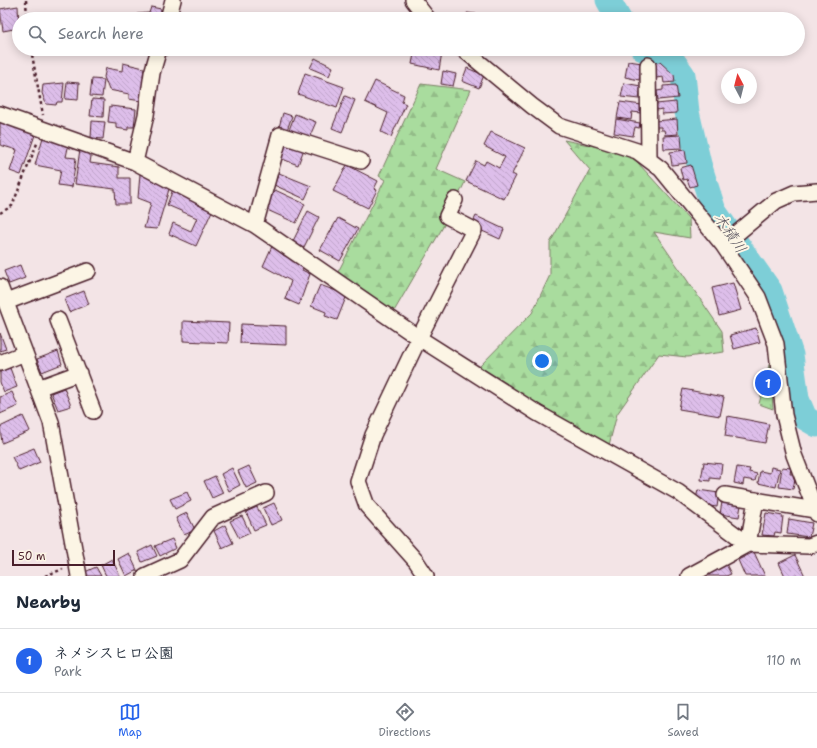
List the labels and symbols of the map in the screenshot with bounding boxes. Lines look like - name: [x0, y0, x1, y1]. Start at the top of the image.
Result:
- north arrow: [721, 68, 757, 104]
- water label: 木積川: [709, 209, 751, 257]
- your location: [532, 351, 552, 371]
- pin: 1: [755, 368, 781, 398]
- scale bar: [12, 548, 115, 567]

